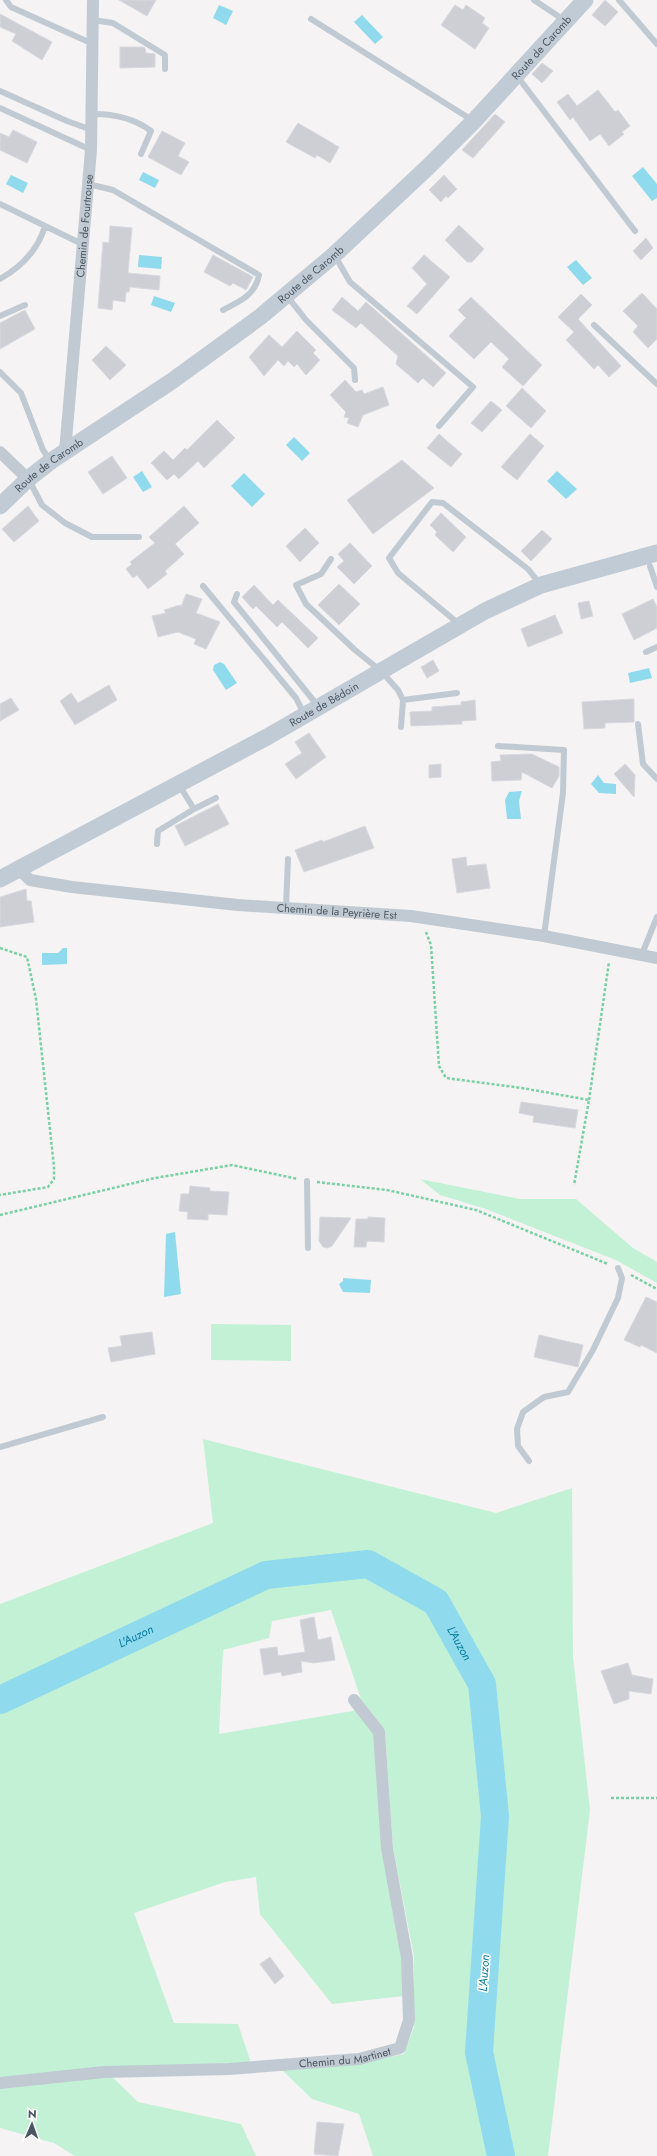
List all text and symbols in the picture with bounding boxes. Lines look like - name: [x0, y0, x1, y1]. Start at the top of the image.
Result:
- street label: Route de Caromb: [508, 12, 575, 83]
- street label: Chemin de Fourtrouse: [72, 173, 97, 278]
- street label: Route de Caromb: [274, 242, 347, 307]
- street label: Route de Caromb: [11, 434, 86, 496]
- street label: Route de Bédoin: [286, 678, 361, 731]
- street label: Chemin de la Peyrière Est: [276, 899, 397, 923]
- water label: L'Auzon: [115, 1620, 156, 1652]
- water label: L'Auzon: [442, 1623, 476, 1664]
- water label: L'Auzon: [474, 1954, 494, 1992]
- street label: Chemin du Martinet: [298, 2043, 393, 2072]
- north arrow: [12, 2104, 52, 2144]
- text: N: [28, 2106, 37, 2122]

